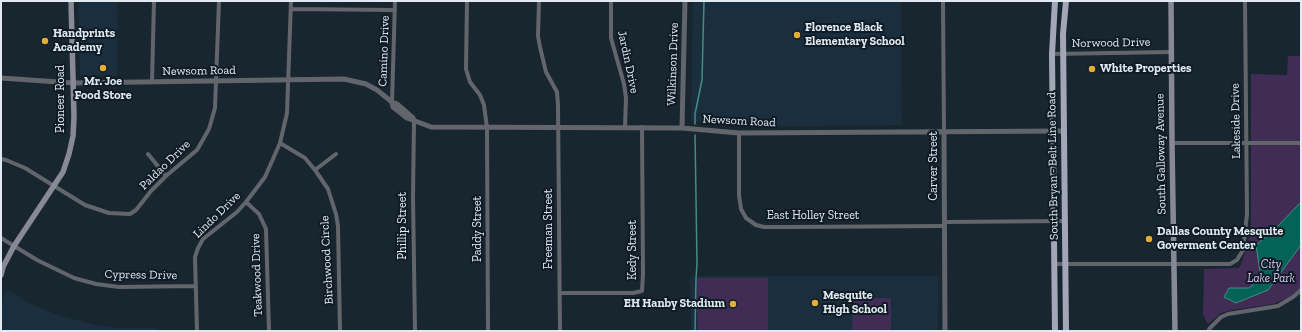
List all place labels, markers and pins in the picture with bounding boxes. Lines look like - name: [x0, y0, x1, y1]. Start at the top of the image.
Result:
- place label: Florence Black Elementary School: [805, 21, 905, 49]
- place label: Handprints Academy: [53, 27, 115, 55]
- marker: Florence Black Elementary School: [792, 30, 802, 40]
- marker: Handprints Academy: [40, 36, 50, 46]
- place label: White Properties: [1100, 62, 1192, 76]
- marker: Mr. Joe Food Store: [98, 63, 108, 73]
- marker: White Properties: [1087, 64, 1097, 74]
- place label: Mr. Joe Food Store: [74, 75, 132, 103]
- place label: Dallas County Mesquite Goverment Center: [1157, 225, 1283, 253]
- marker: Dallas County Mesquite Goverment Center: [1144, 234, 1154, 244]
- place label: Mesquite High School: [823, 289, 887, 317]
- place label: EH Hanby Stadium: [624, 297, 725, 311]
- marker: Mesquite High School: [810, 298, 820, 308]
- marker: EH Hanby Stadium: [728, 299, 738, 309]

